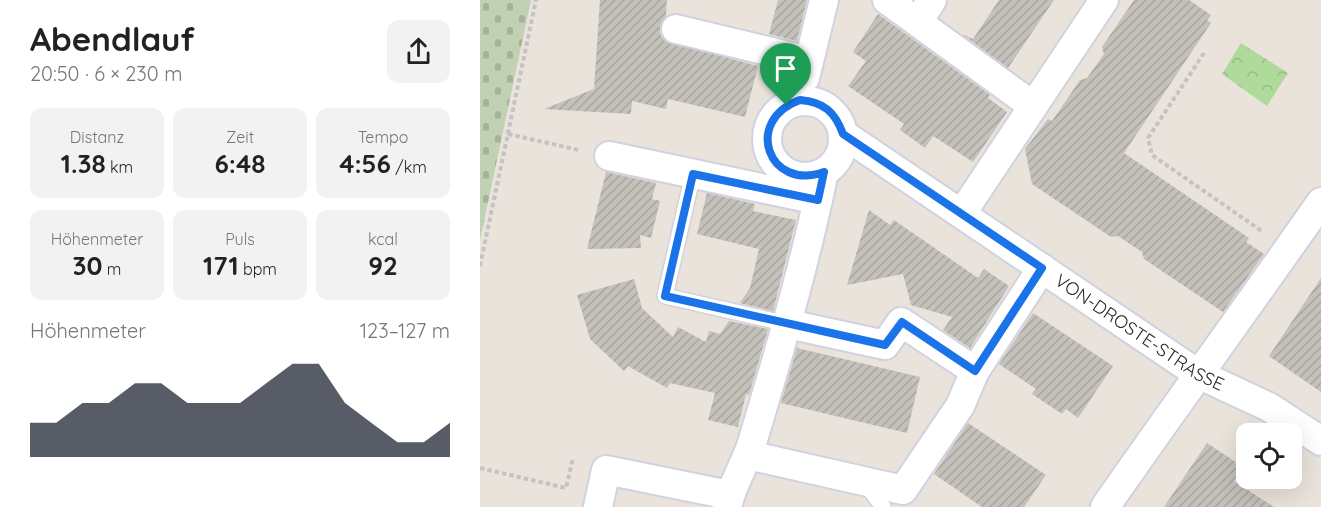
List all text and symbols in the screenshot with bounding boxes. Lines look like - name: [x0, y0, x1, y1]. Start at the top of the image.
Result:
- text: Abendlauf: [30, 18, 195, 59]
- button: share: [387, 20, 450, 83]
- pin: [760, 43, 811, 105]
- icon: arrive: [769, 52, 802, 85]
- text: 20:50 · 6 × 230 m: [30, 61, 182, 86]
- text: Distanz: [70, 127, 124, 147]
- text: Zeit: [226, 127, 254, 147]
- text: Tempo: [358, 127, 408, 147]
- text: 1.38: [61, 147, 106, 180]
- text: 6:48: [214, 147, 266, 180]
- text: 4:56: [339, 147, 391, 180]
- text: km: [106, 157, 133, 177]
- text: /km: [391, 157, 427, 177]
- text: Höhenmeter: [51, 229, 143, 249]
- text: Puls: [225, 229, 255, 249]
- text: kcal: [368, 229, 398, 249]
- text: 30: [73, 249, 102, 282]
- text: 171: [203, 249, 239, 282]
- text: 92: [368, 249, 398, 282]
- text: m: [102, 259, 121, 279]
- text: bpm: [239, 259, 277, 279]
- street label: VON-DROSTE-STRASSE: [1051, 269, 1228, 396]
- text: Höhenmeter: [30, 318, 146, 343]
- text: 123–127 m: [360, 318, 450, 343]
- map controls: [1236, 423, 1302, 489]
- button: locate: [1236, 423, 1302, 489]

